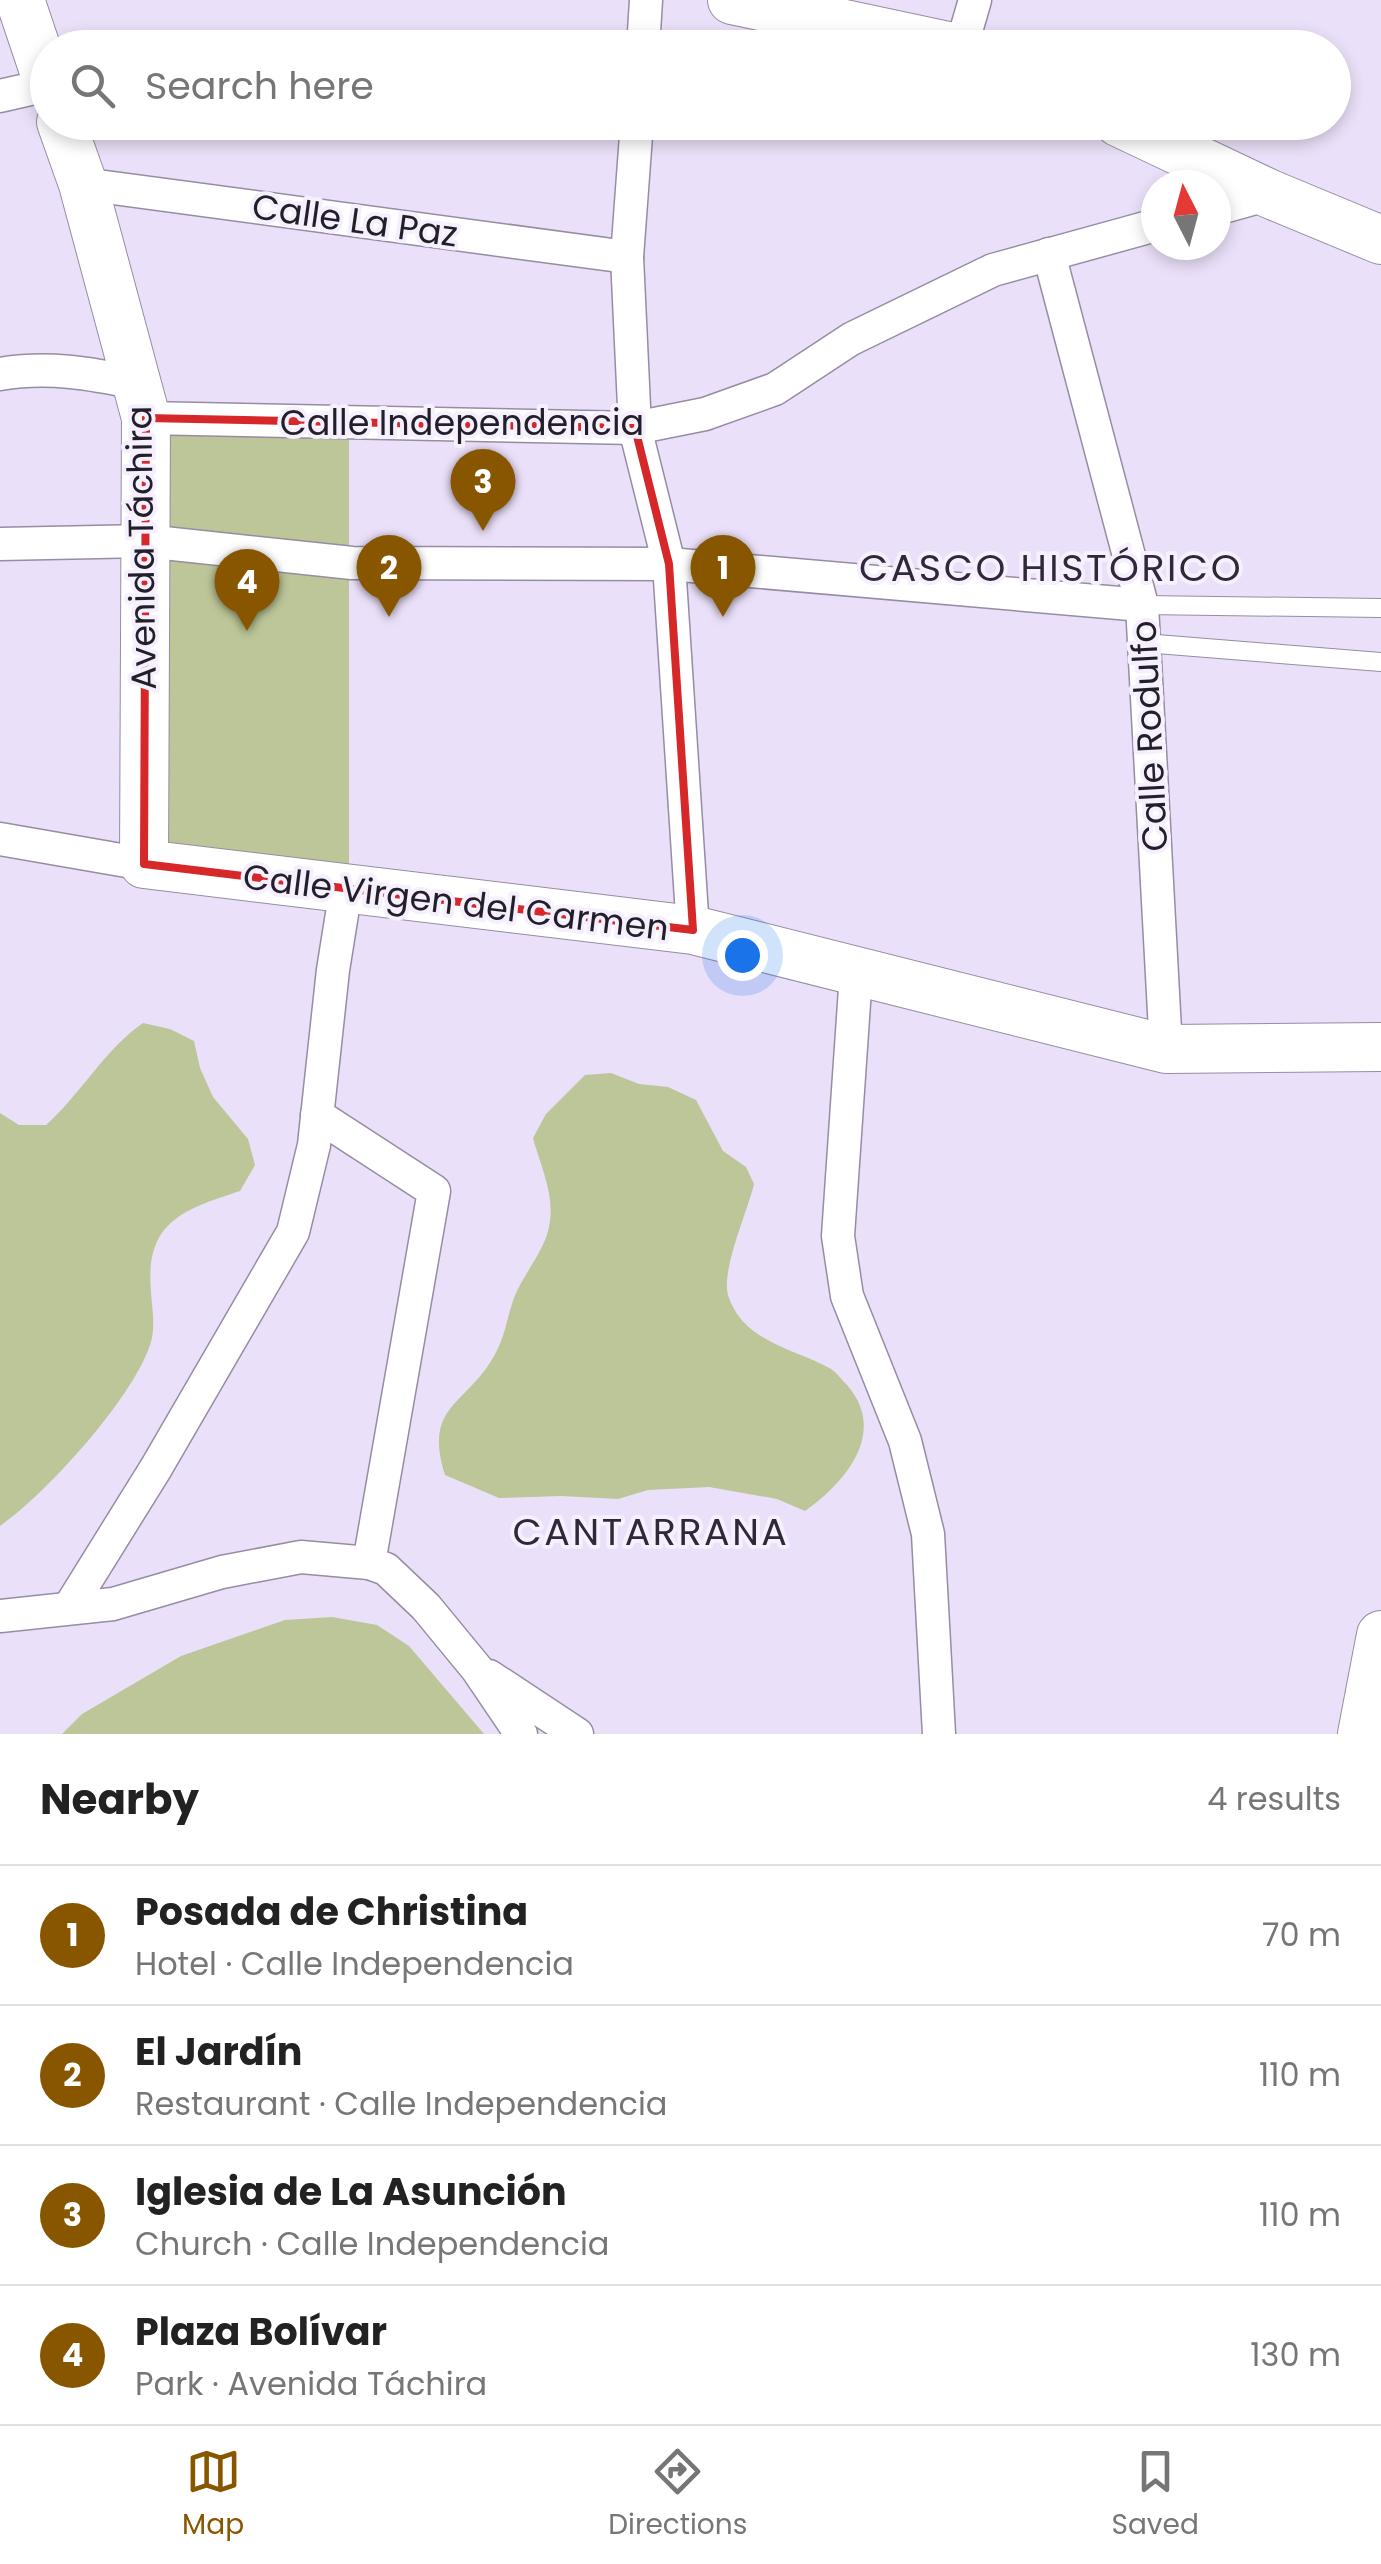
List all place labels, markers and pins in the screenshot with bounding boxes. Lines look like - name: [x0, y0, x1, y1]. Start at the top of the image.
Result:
- pin: 3: [450, 448, 516, 531]
- pin: 2: [356, 534, 422, 617]
- pin: 1: [690, 534, 756, 617]
- pin: 4: [214, 548, 280, 631]

